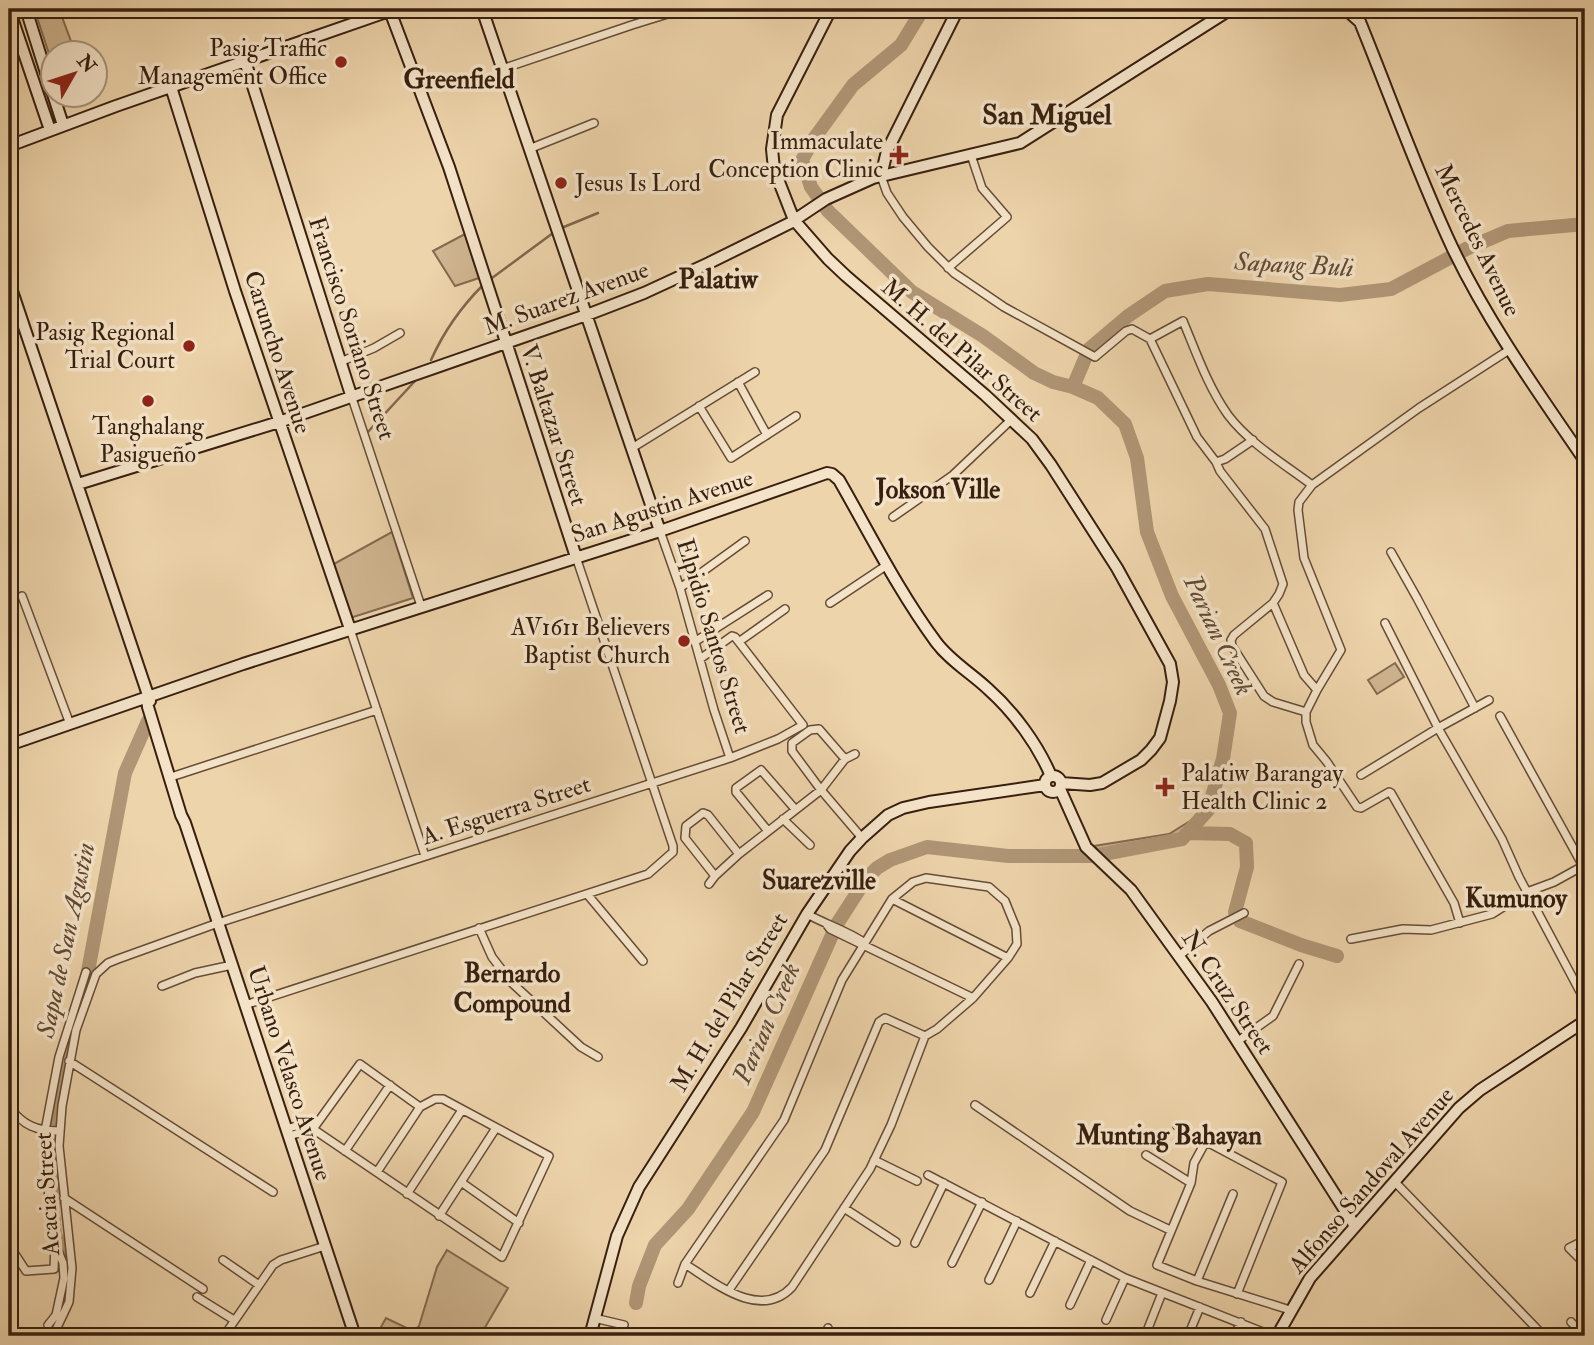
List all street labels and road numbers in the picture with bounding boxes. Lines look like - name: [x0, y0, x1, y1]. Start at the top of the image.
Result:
- street label: Mercedes Avenue: [1427, 159, 1528, 322]
- street label: Francisco Soriano Street: [301, 213, 402, 444]
- street label: M. Suarez Avenue: [479, 254, 653, 343]
- street label: Caruncho Avenue: [237, 267, 318, 437]
- street label: M. H. del Pilar Street: [875, 272, 1049, 429]
- street label: V. Baltazar Street: [513, 341, 594, 510]
- street label: San Agustin Avenue: [567, 462, 757, 551]
- street label: Elpidio Santos Street: [669, 535, 758, 738]
- street label: A. Esguerra Street: [417, 769, 595, 853]
- street label: M. H. del Pilar Street: [664, 907, 795, 1097]
- street label: N. Cruz Street: [1175, 924, 1281, 1061]
- street label: Urbano Velasco Avenue: [240, 962, 339, 1184]
- street label: Alfonso Sandoval Avenue: [1281, 1081, 1461, 1281]
- street label: Acacia Street: [28, 1131, 67, 1258]

